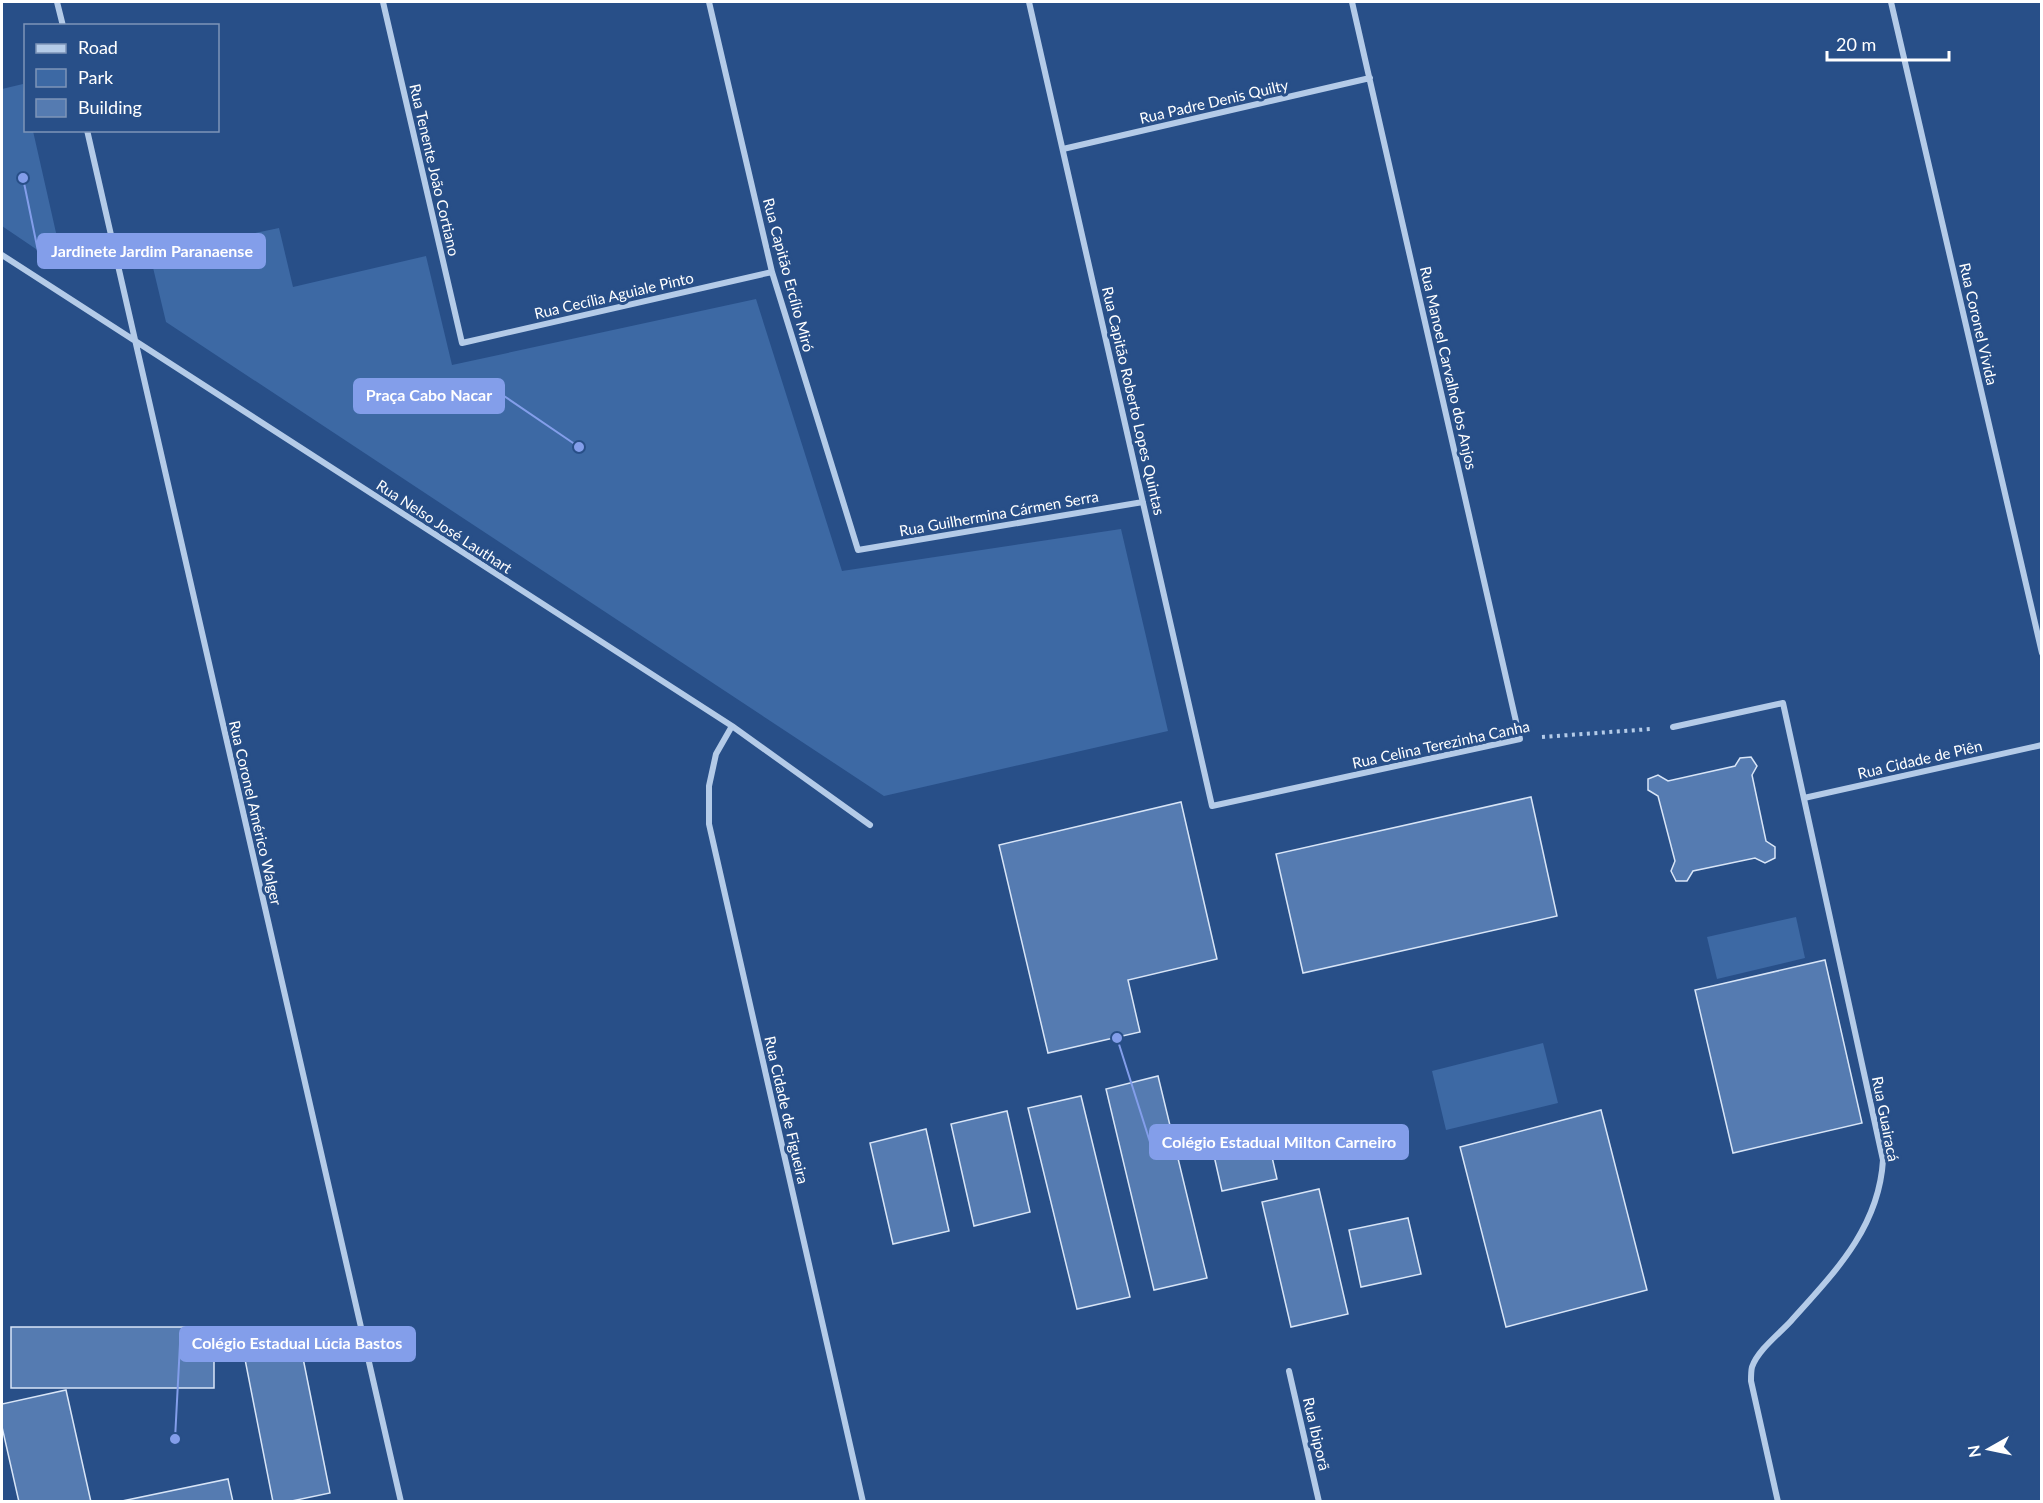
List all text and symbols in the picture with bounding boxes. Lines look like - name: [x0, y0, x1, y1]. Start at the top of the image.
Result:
- legend: [24, 24, 219, 132]
- scale bar: [1827, 24, 1948, 62]
- text: 20 m: [1836, 33, 1876, 55]
- text: Road: [78, 36, 118, 58]
- text: Park: [78, 66, 114, 88]
- street label: Rua Padre Denis Quilty: [1138, 75, 1290, 127]
- street label: Rua Tenente João Cortiano: [406, 82, 464, 258]
- text: Building: [78, 96, 142, 118]
- street label: Rua Capitão Ercílio Miró: [760, 196, 818, 354]
- callout: Jardinete Jardim Paranaense: [38, 234, 265, 268]
- text: Jardinete Jardim Paranaense: [51, 241, 253, 260]
- street label: Rua Coronel Vivida: [1956, 261, 2002, 387]
- street label: Rua Manoel Carvalho dos Anjos: [1417, 264, 1481, 471]
- street label: Rua Cecília Aguiale Pinto: [532, 268, 695, 322]
- street label: Rua Capitão Roberto Lopes Quintas: [1099, 285, 1169, 517]
- callout: Praça Cabo Nacar: [354, 379, 504, 413]
- text: Praça Cabo Nacar: [366, 385, 492, 404]
- street label: Rua Nelso José Lauthart: [373, 476, 516, 577]
- street label: Rua Guilhermina Cármen Serra: [898, 487, 1100, 539]
- street label: Rua Celina Terezinha Canha: [1350, 716, 1531, 772]
- street label: Rua Coronel Américo Walger: [226, 719, 286, 908]
- street label: Rua Cidade de Piên: [1856, 736, 1984, 782]
- street label: Rua Cidade de Figueira: [761, 1034, 813, 1185]
- street label: Rua Guairacá: [1869, 1075, 1903, 1163]
- callout: Colégio Estadual Milton Carneiro: [1150, 1125, 1408, 1159]
- text: Colégio Estadual Milton Carneiro: [1162, 1132, 1396, 1151]
- callout: Colégio Estadual Lúcia Bastos: [180, 1327, 415, 1361]
- text: Colégio Estadual Lúcia Bastos: [192, 1333, 402, 1352]
- street label: Rua Ibiporã: [1300, 1395, 1334, 1472]
- north arrow: [1959, 1419, 2019, 1479]
- text: N: [1963, 1444, 1984, 1459]

